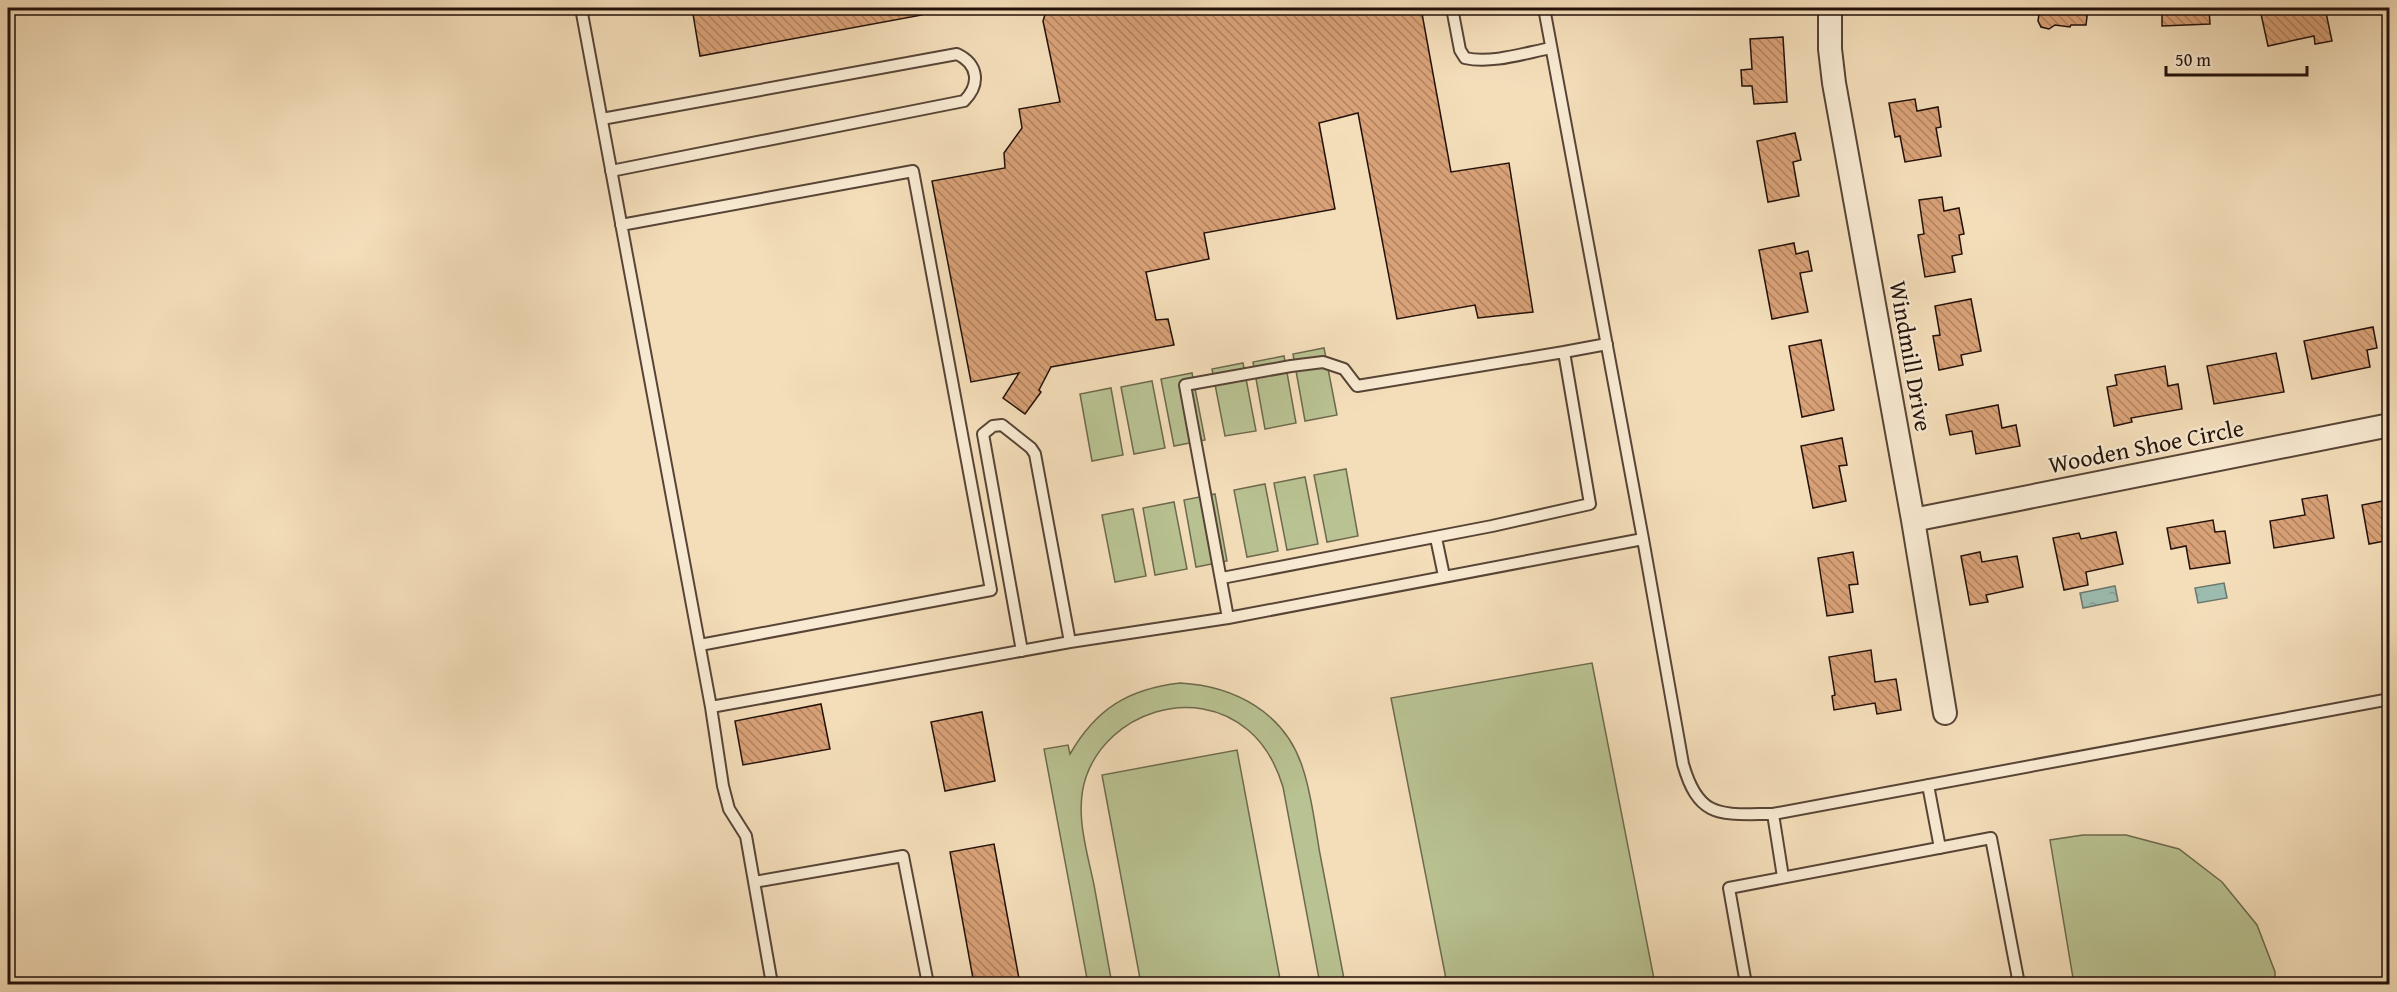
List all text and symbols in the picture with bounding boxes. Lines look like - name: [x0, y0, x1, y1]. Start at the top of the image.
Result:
- scale bar: [2166, 39, 2307, 77]
- text: 50 m: [2175, 46, 2211, 73]
- street label: Windmill Drive: [1881, 278, 1941, 434]
- street label: Wooden Shoe Circle: [2045, 410, 2247, 482]

